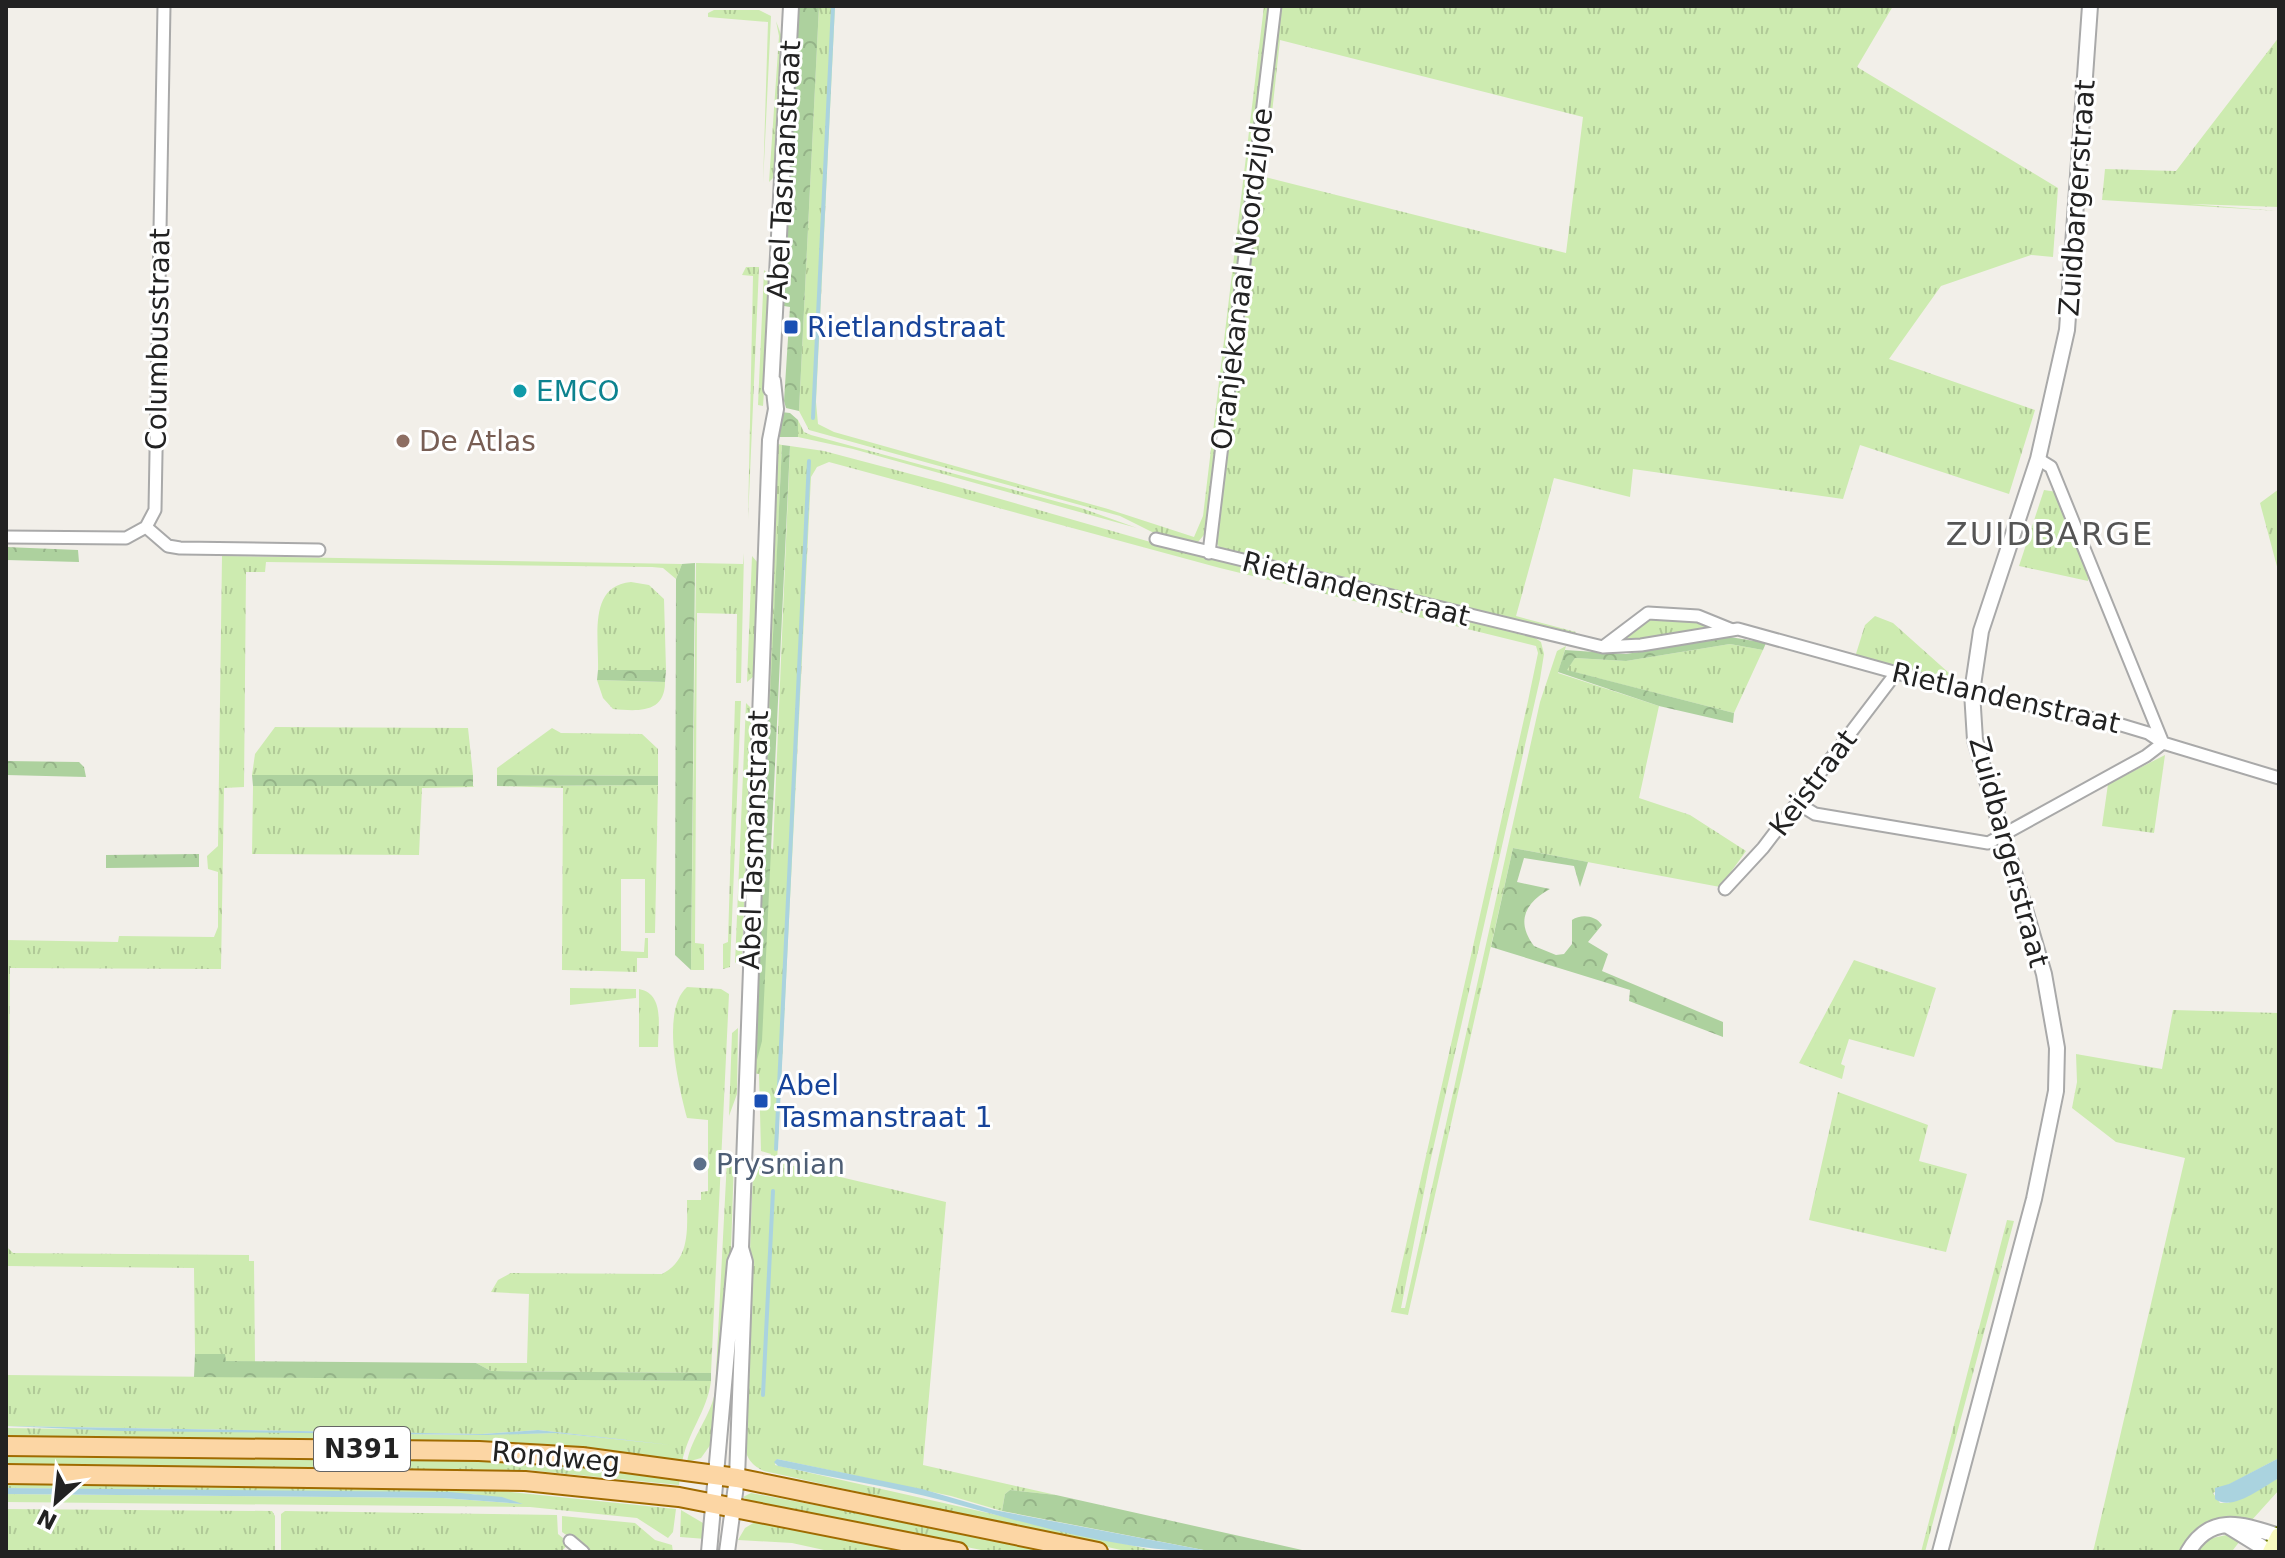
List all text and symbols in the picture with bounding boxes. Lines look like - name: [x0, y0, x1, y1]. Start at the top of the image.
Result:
- street label: Abel Tasmanstraat: [761, 39, 807, 300]
- street label: Zuidbargerstraat: [2052, 78, 2102, 318]
- street label: Oranjekanaal Noordzijde: [1205, 106, 1279, 452]
- street label: Columbusstraat: [140, 228, 176, 450]
- place label: Rietlandstraat: [807, 311, 1005, 344]
- marker: Rietlandstraat: [782, 318, 800, 336]
- place label: EMCO: [536, 375, 619, 408]
- marker: EMCO: [511, 382, 529, 400]
- place label: De Atlas: [419, 425, 536, 458]
- marker: De Atlas: [394, 432, 412, 450]
- district label: ZUIDBARGE: [1946, 515, 2154, 553]
- street label: Rietlandenstraat: [1239, 545, 1473, 633]
- street label: Rietlandenstraat: [1889, 656, 2123, 740]
- street label: Abel Tasmanstraat: [733, 710, 775, 970]
- street label: Keistraat: [1762, 723, 1864, 843]
- street label: Zuidbargerstraat: [1962, 733, 2056, 971]
- place label: Abel Tasmanstraat 1: [776, 1069, 992, 1134]
- marker: Abel Tasmanstraat 1: [752, 1092, 770, 1110]
- place label: Prysmian: [716, 1148, 845, 1181]
- marker: Prysmian: [691, 1155, 709, 1173]
- road number: N391: [314, 1427, 410, 1471]
- street label: Rondweg: [490, 1435, 622, 1479]
- north arrow: [16, 1462, 96, 1542]
- text: N: [33, 1504, 61, 1535]

